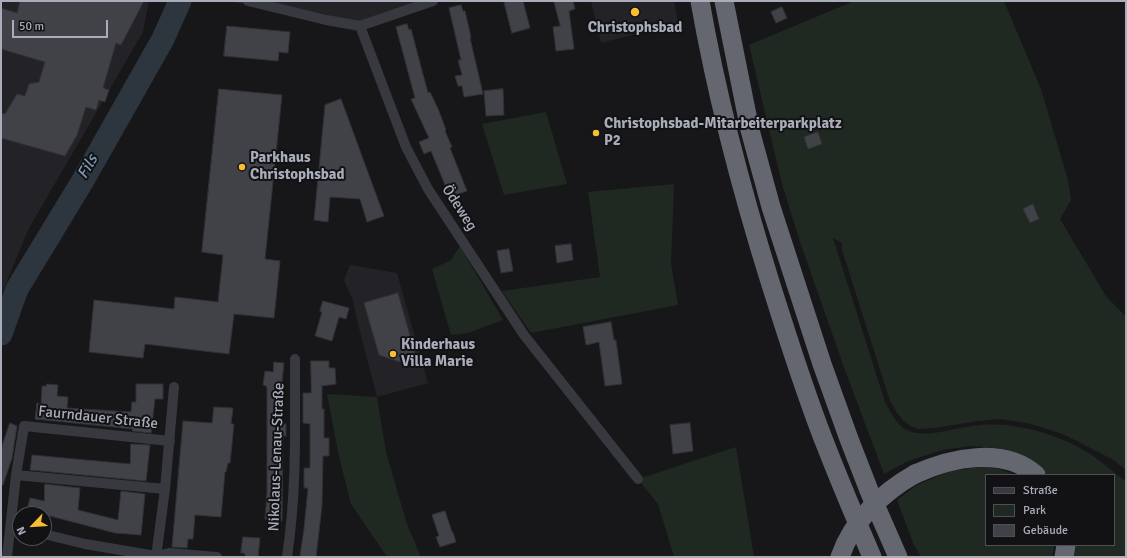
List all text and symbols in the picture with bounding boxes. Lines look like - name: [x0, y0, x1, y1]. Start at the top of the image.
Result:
- marker: Christophsbad: [629, 6, 641, 18]
- scale bar: [14, 12, 110, 38]
- text: 50 m: [19, 19, 44, 34]
- place label: Christophsbad: [588, 19, 682, 37]
- place label: Christophsbad-Mitarbeiterparkplatz P2: [604, 115, 842, 150]
- marker: Christophsbad-Mitarbeiterparkplatz P2: [591, 128, 601, 138]
- place label: Parkhaus Christophsbad: [250, 149, 345, 184]
- water label: Fils: [74, 152, 102, 182]
- marker: Parkhaus Christophsbad: [237, 162, 247, 172]
- street label: Ödeweg: [438, 182, 480, 234]
- place label: Kinderhaus Villa Marie: [401, 336, 475, 371]
- marker: Kinderhaus Villa Marie: [388, 349, 398, 359]
- street label: Nikolaus-Lenau-Straße: [265, 382, 289, 532]
- street label: Faurndauer Straße: [37, 403, 159, 433]
- legend: [985, 474, 1115, 546]
- text: Straße: [1023, 483, 1058, 498]
- text: Park: [1023, 503, 1046, 518]
- north arrow: [12, 506, 52, 546]
- text: Gebäude: [1023, 523, 1068, 538]
- text: N: [14, 525, 29, 537]

